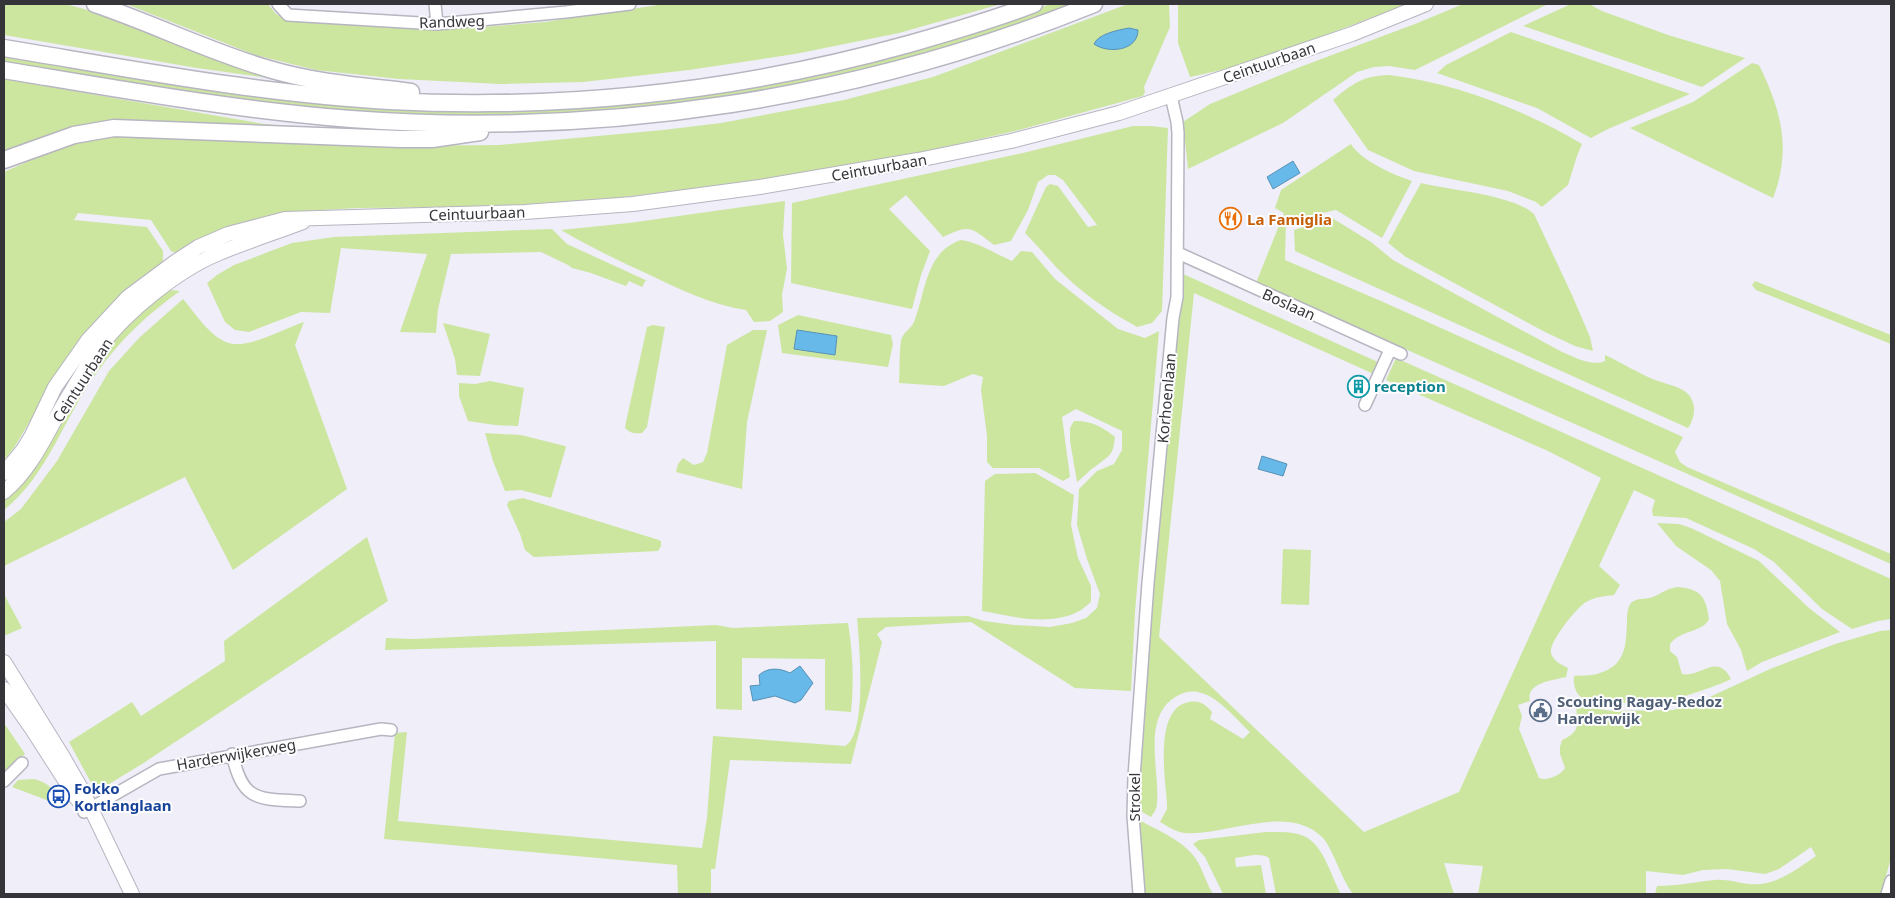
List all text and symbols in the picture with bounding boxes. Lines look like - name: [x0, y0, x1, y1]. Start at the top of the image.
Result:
- street label: Randweg: [419, 10, 485, 32]
- street label: Ceintuurbaan: [1220, 37, 1318, 87]
- street label: Ceintuurbaan: [830, 149, 928, 185]
- street label: Ceintuurbaan: [428, 201, 526, 225]
- restaurant icon: La Famiglia: [1219, 207, 1243, 231]
- place label: La Famiglia: [1247, 209, 1332, 229]
- street label: Boslaan: [1259, 283, 1319, 325]
- street label: Ceintuurbaan: [47, 334, 117, 426]
- street label: Korhoenlaan: [1152, 352, 1180, 444]
- building icon: reception: [1346, 374, 1370, 398]
- place label: reception: [1374, 376, 1446, 396]
- place label: Scouting Ragay-Redoz Harderwijk: [1557, 691, 1722, 728]
- public building icon: Scouting Ragay-Redoz Harderwijk: [1529, 698, 1553, 722]
- street label: Harderwijkerweg: [175, 734, 297, 774]
- street label: Strokel: [1124, 773, 1144, 821]
- place label: Fokko Kortlanglaan: [74, 778, 171, 815]
- bus stop icon: Fokko Kortlanglaan: [46, 785, 70, 809]

